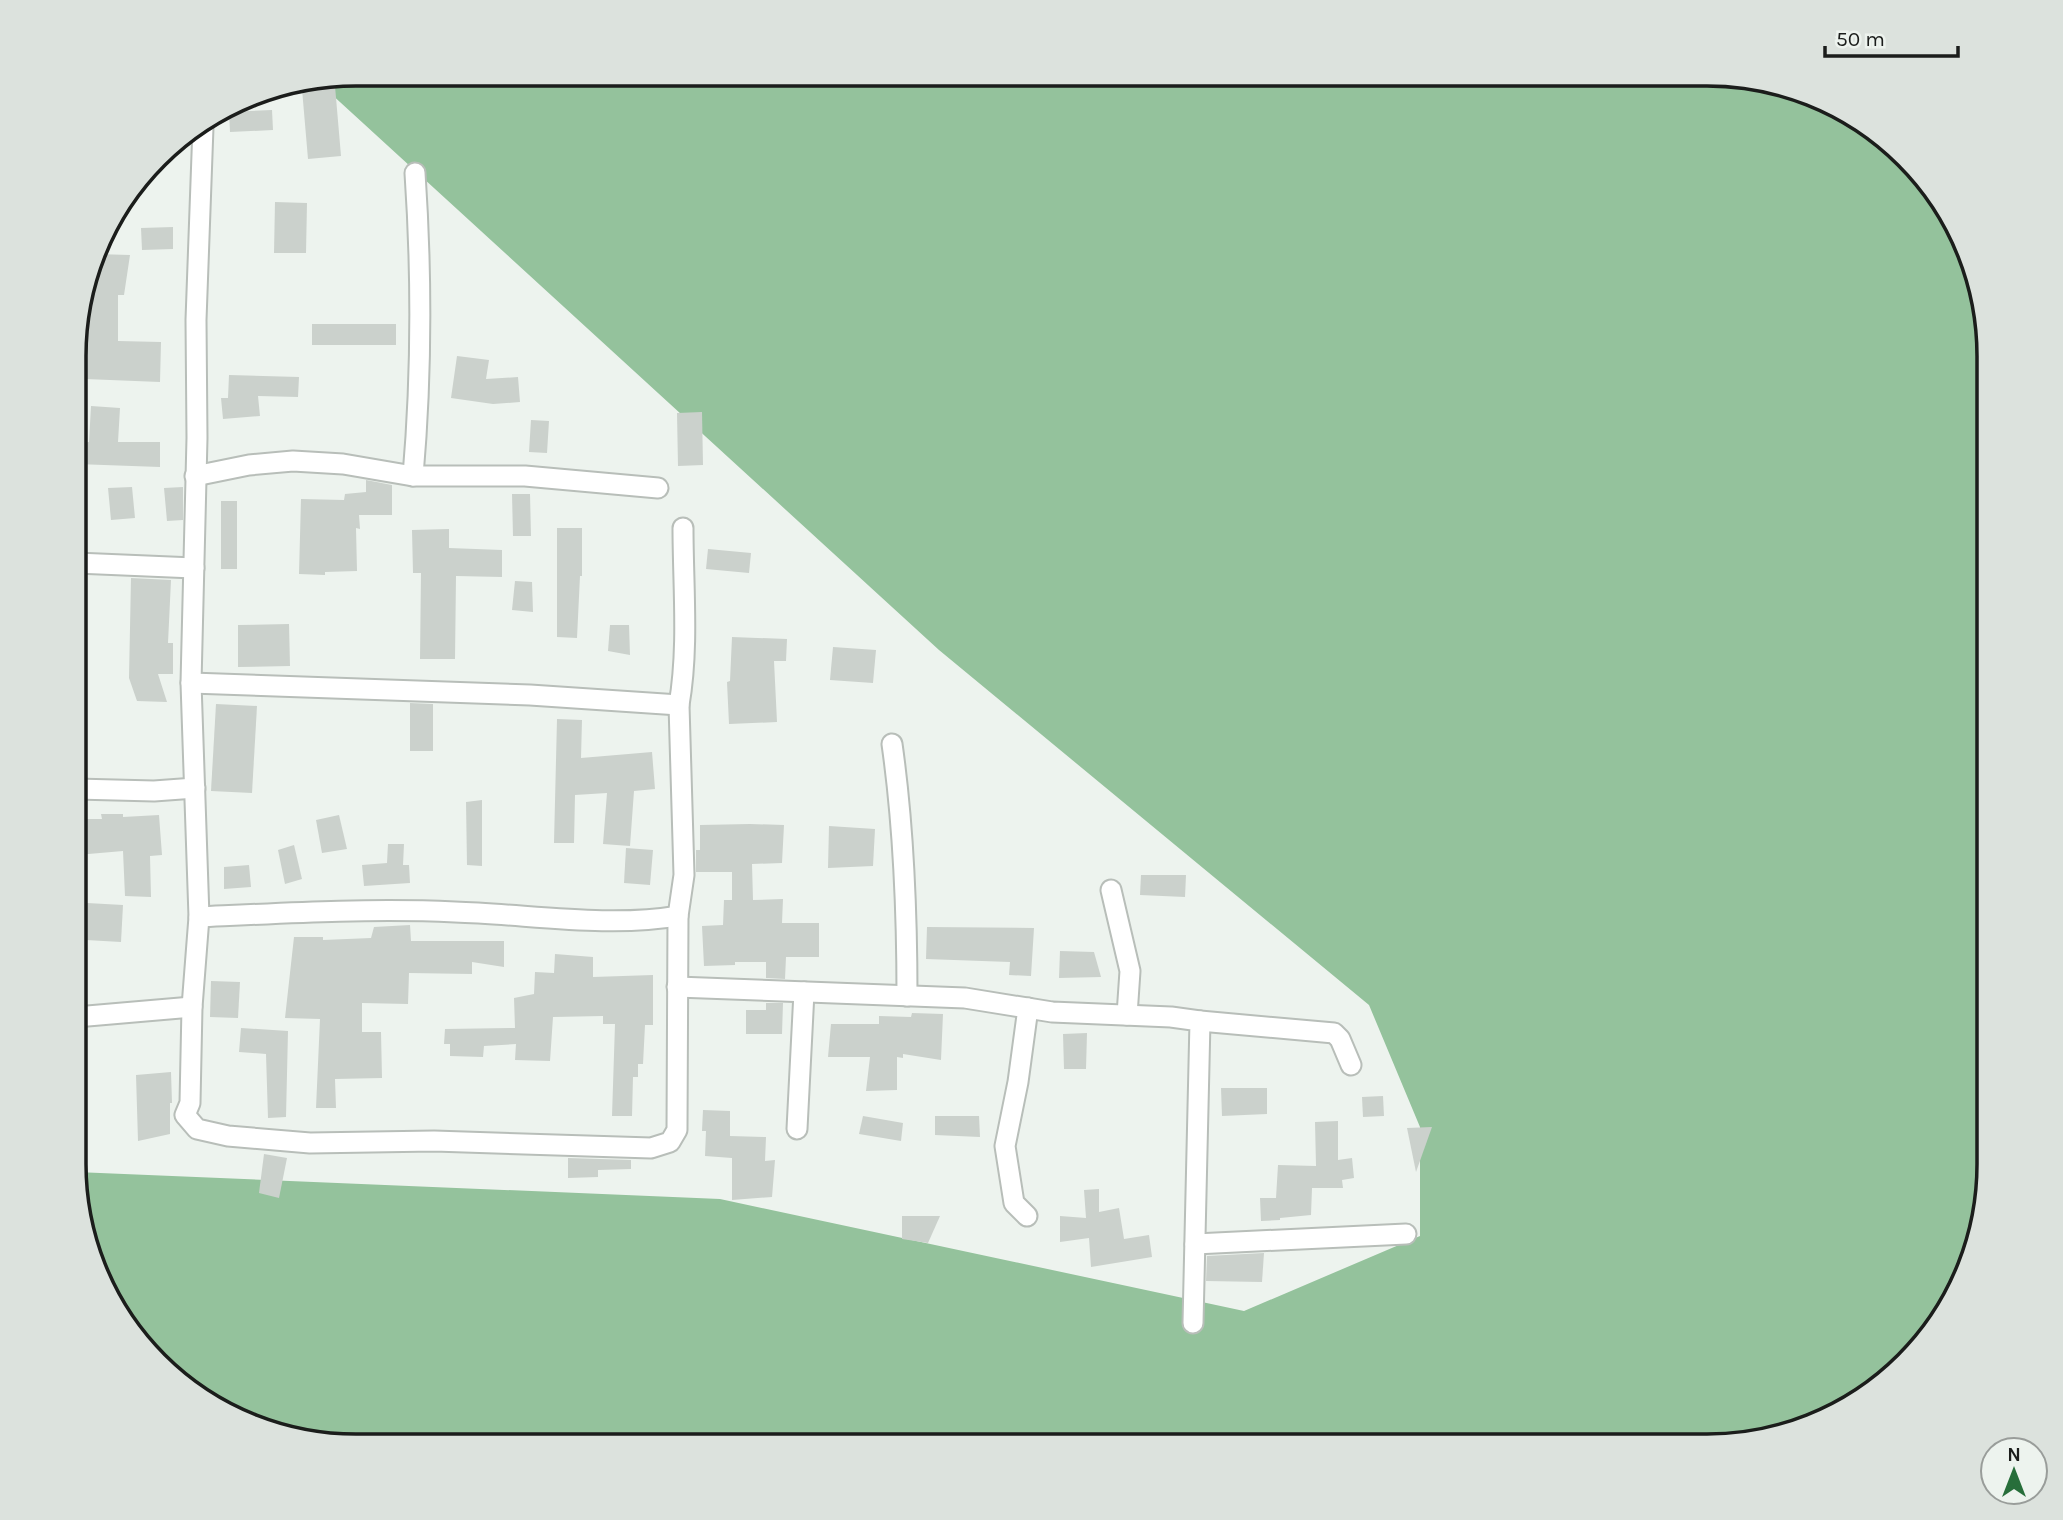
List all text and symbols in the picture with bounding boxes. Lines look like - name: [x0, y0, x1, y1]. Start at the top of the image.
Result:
- scale bar: [1825, 14, 1958, 58]
- text: 50 m: [1836, 27, 1885, 51]
- north arrow: [1979, 1436, 2049, 1506]
- text: N: [2007, 1444, 2021, 1466]

